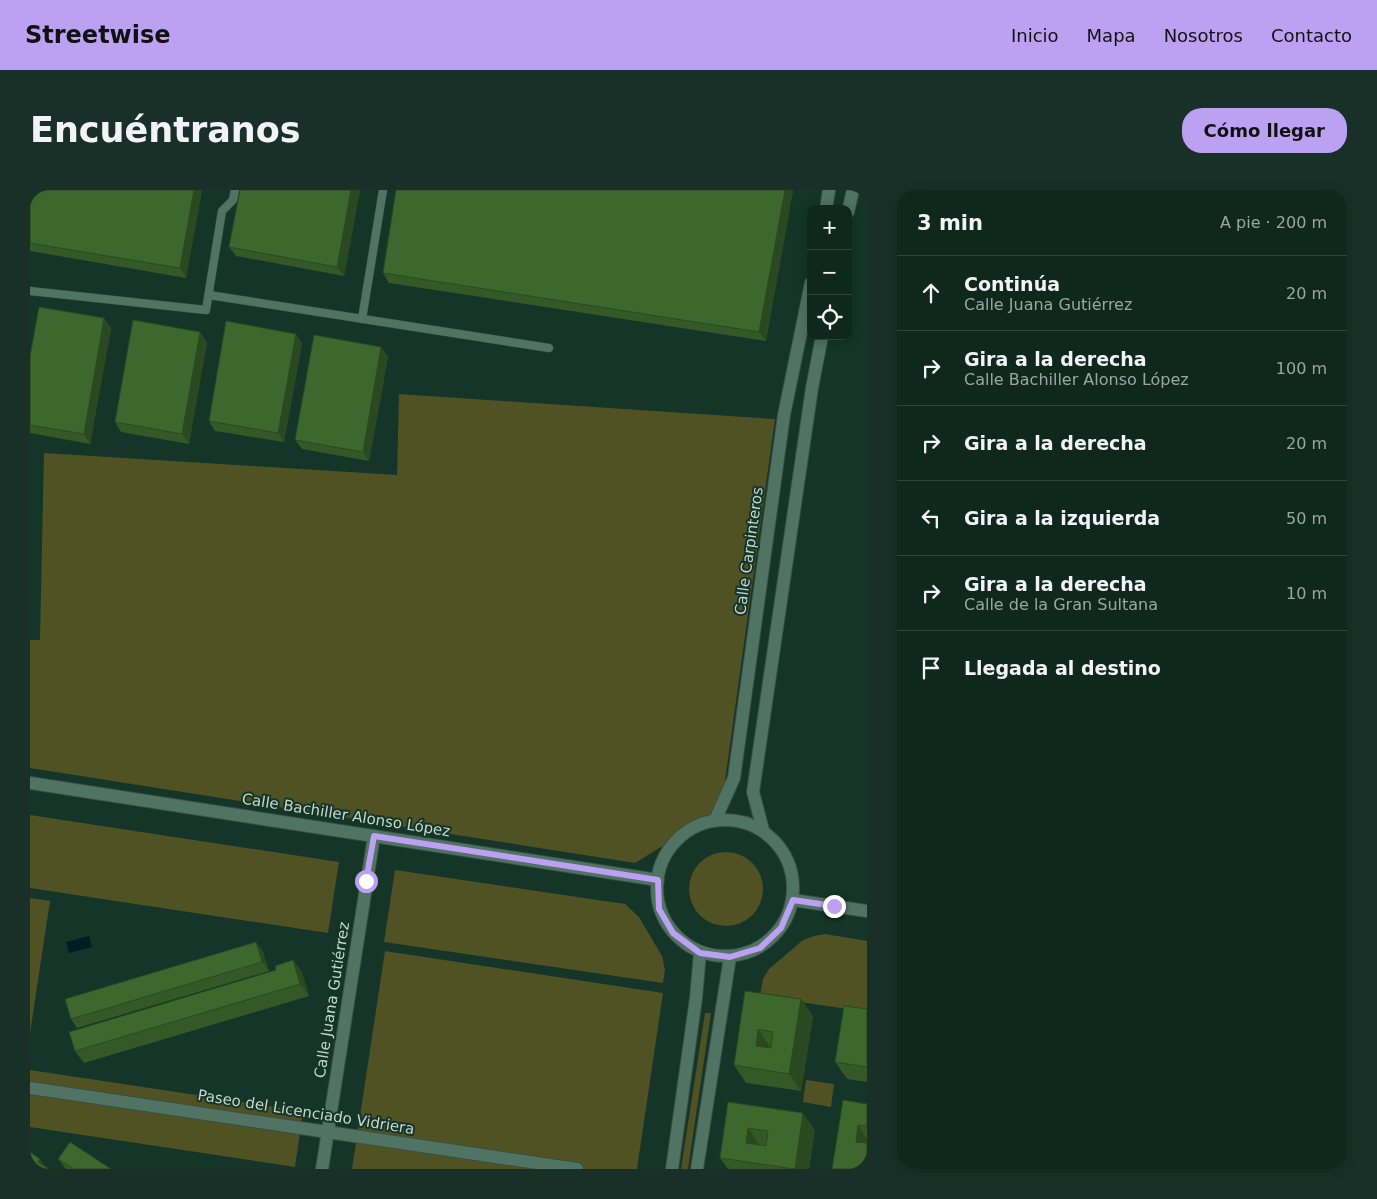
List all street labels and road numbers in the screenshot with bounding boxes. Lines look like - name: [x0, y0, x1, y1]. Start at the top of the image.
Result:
- street label: Calle Carpinteros: [731, 486, 767, 616]
- street label: Calle Bachiller Alonso López: [241, 790, 452, 840]
- street label: Calle Juana Gutiérrez: [311, 921, 353, 1079]
- street label: Paseo del Licenciado Vidriera: [196, 1086, 416, 1138]

